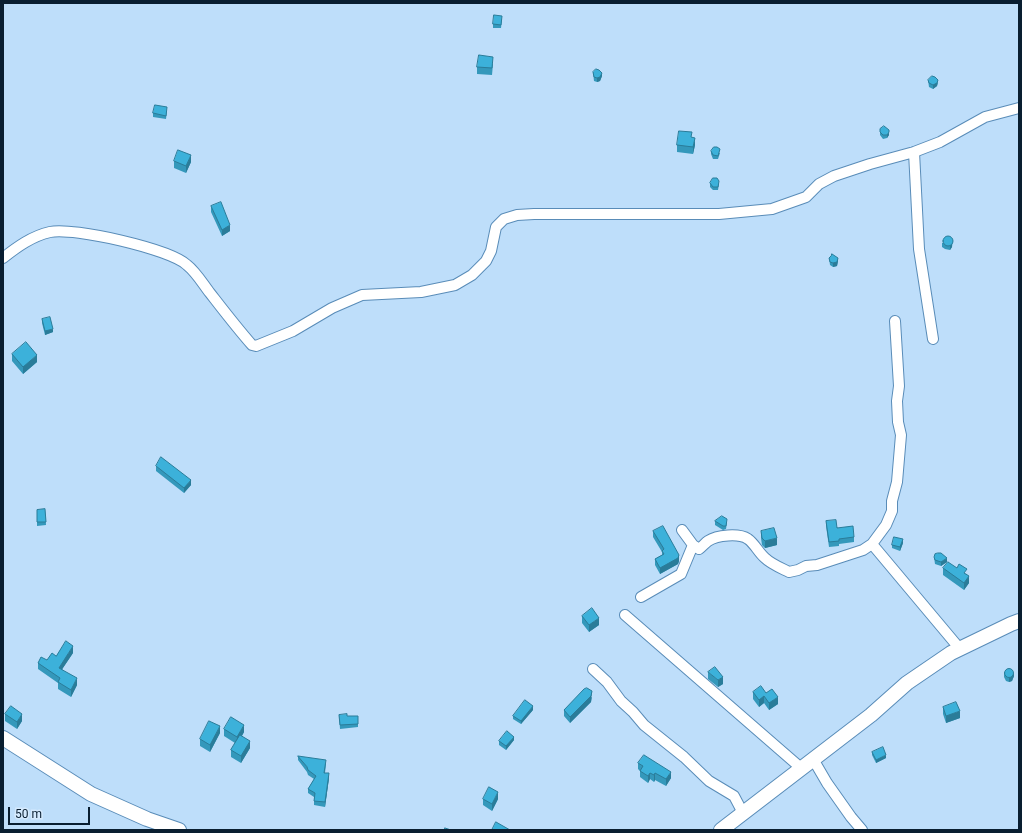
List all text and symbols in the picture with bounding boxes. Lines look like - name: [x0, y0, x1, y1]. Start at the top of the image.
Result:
- scale bar: [10, 799, 92, 825]
- text: 50 m: [15, 807, 42, 821]

